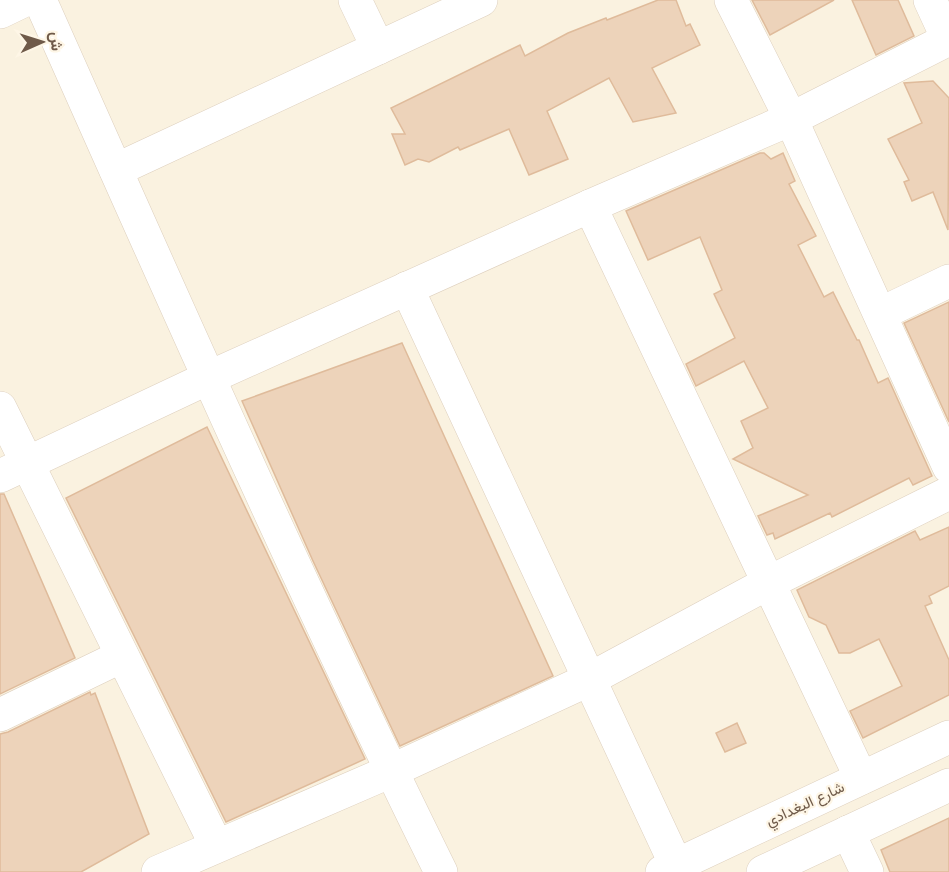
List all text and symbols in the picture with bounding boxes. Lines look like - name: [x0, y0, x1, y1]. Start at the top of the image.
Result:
- north arrow: [12, 12, 72, 72]
- text: ش: [46, 31, 66, 51]
- street label: شارع البغدادي: [763, 778, 849, 834]

